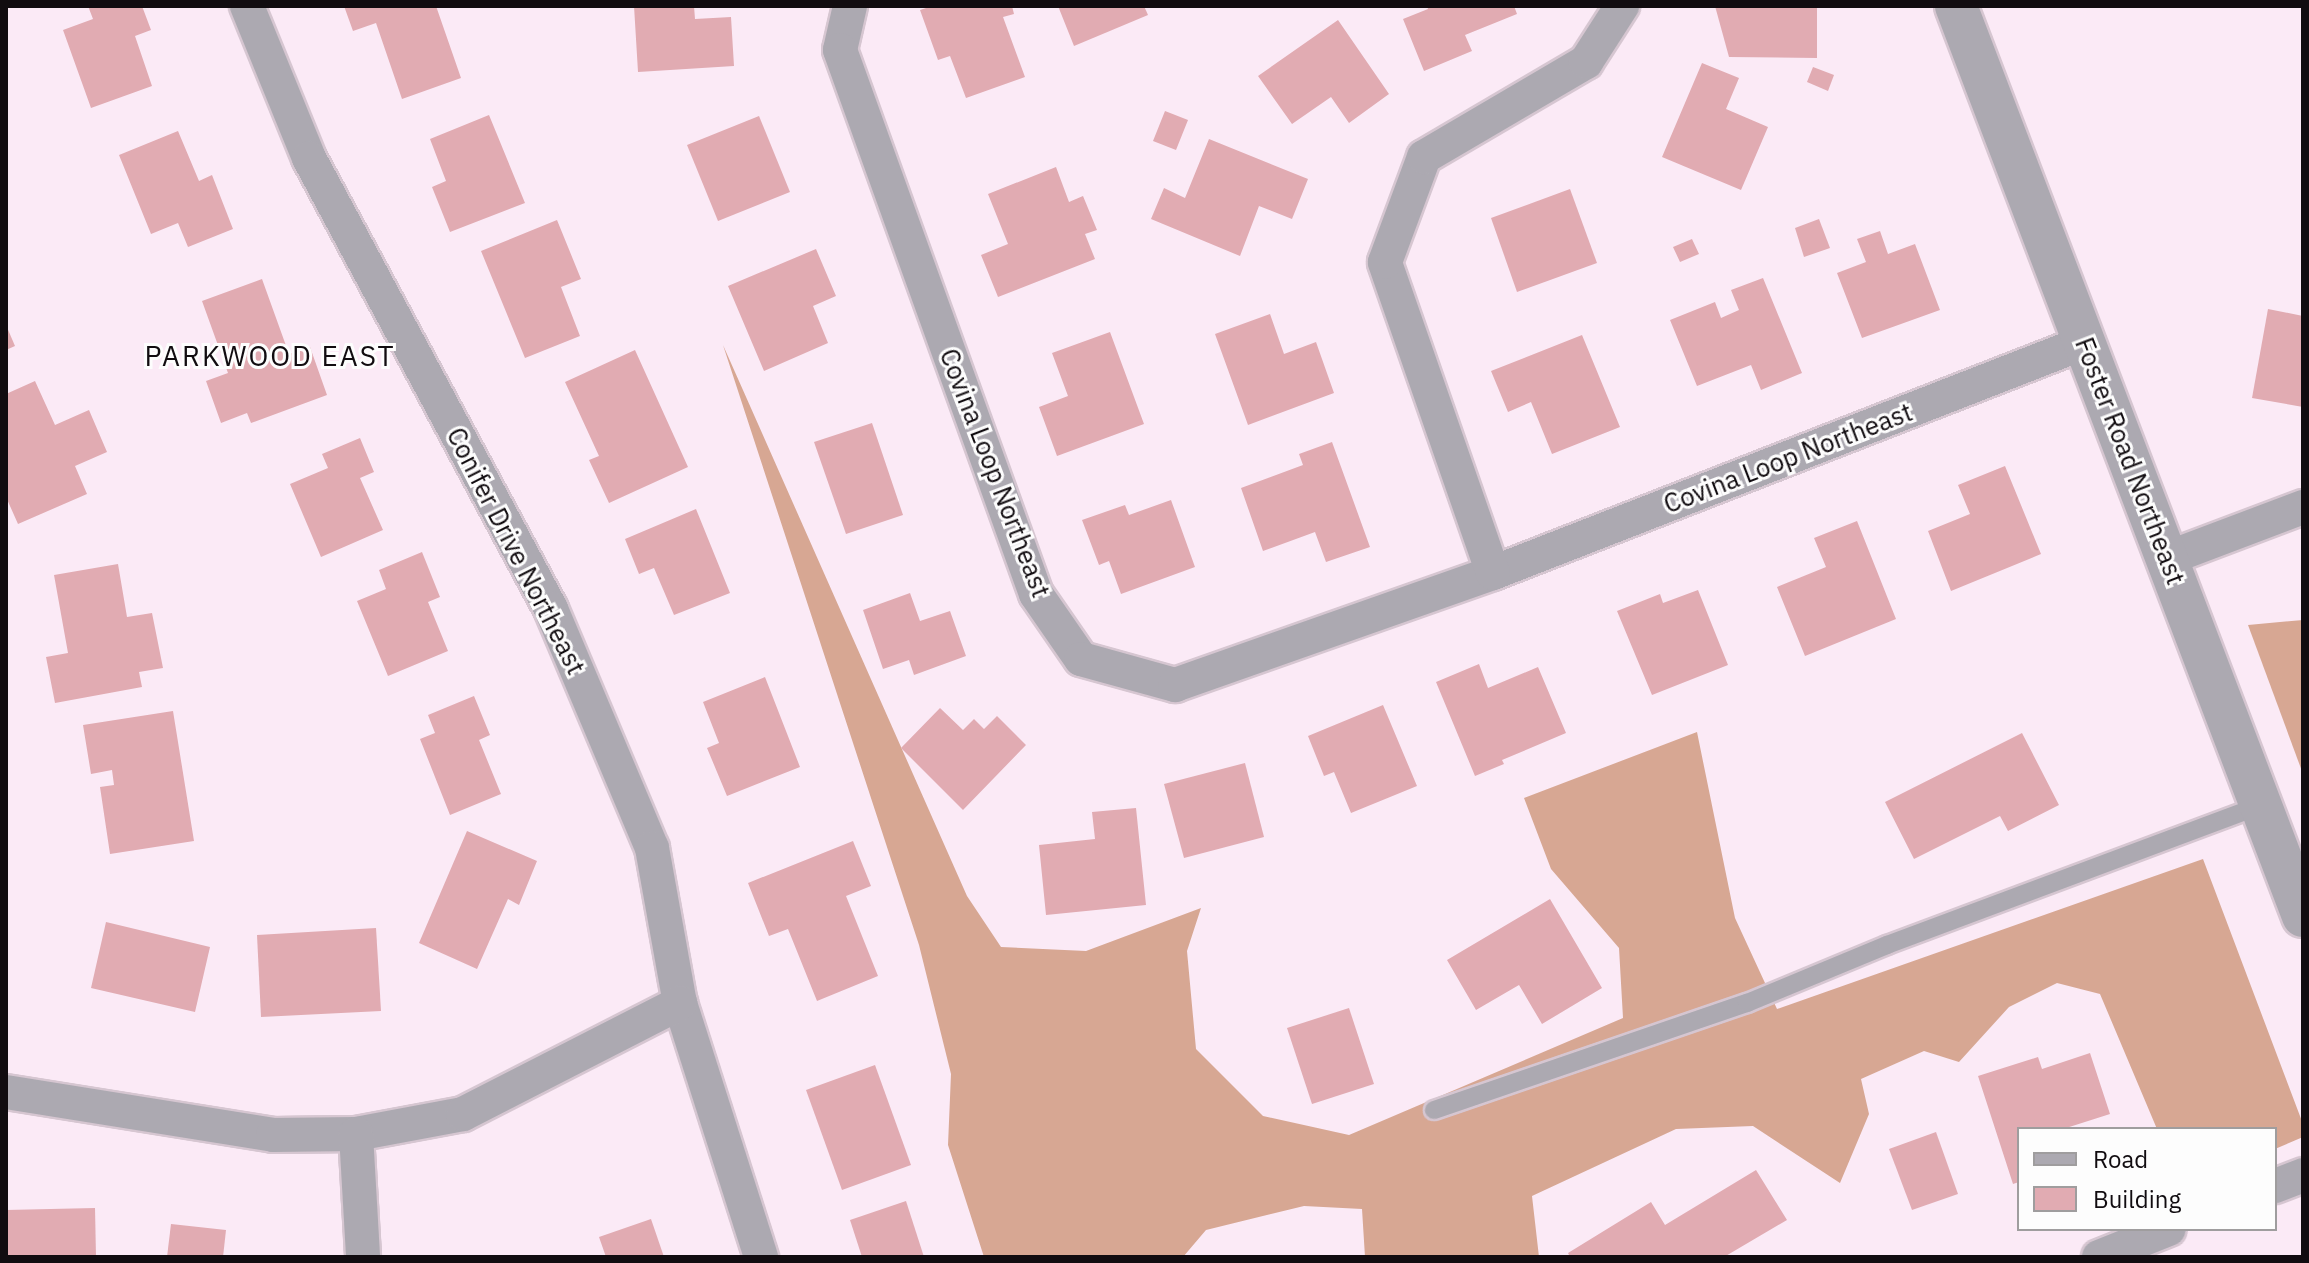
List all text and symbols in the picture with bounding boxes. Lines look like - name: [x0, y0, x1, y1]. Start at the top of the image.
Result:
- street label: Foster Road Northeast: [2068, 333, 2192, 589]
- district label: PARKWOOD EAST: [144, 339, 396, 373]
- street label: Covina Loop Northeast: [933, 344, 1057, 602]
- street label: Covina Loop Northeast: [1659, 396, 1917, 520]
- street label: Conifer Drive Northeast: [440, 422, 592, 680]
- legend: [2017, 1127, 2277, 1231]
- text: Road: [2093, 1143, 2148, 1175]
- text: Building: [2093, 1183, 2181, 1215]

